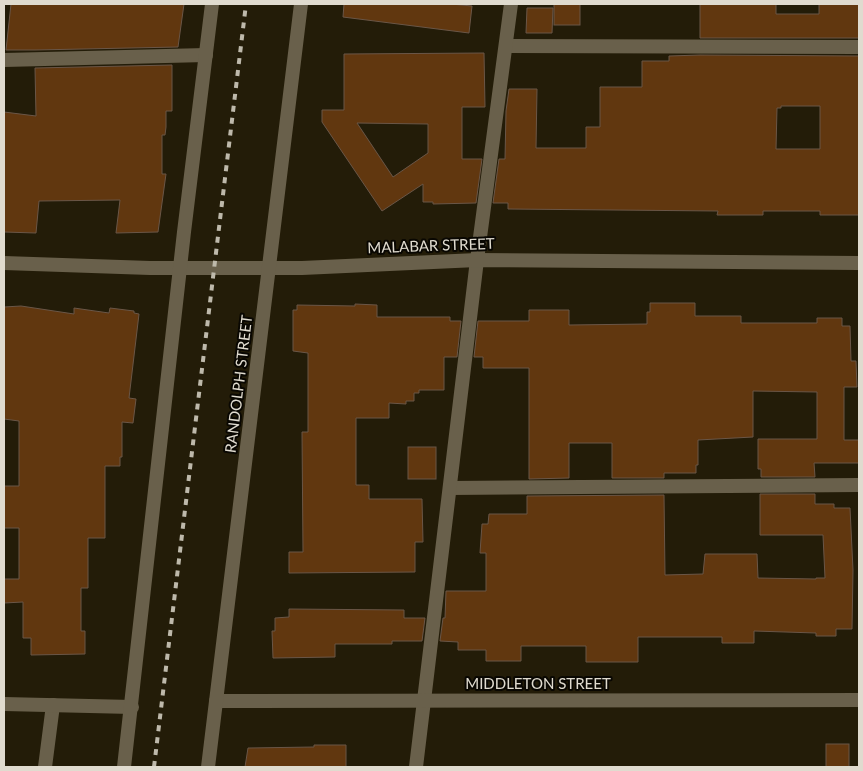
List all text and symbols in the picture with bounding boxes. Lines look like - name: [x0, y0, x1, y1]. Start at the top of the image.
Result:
- street label: MALABAR STREET: [367, 234, 495, 256]
- street label: RANDOLPH STREET: [221, 314, 255, 454]
- street label: MIDDLETON STREET: [465, 674, 611, 692]

